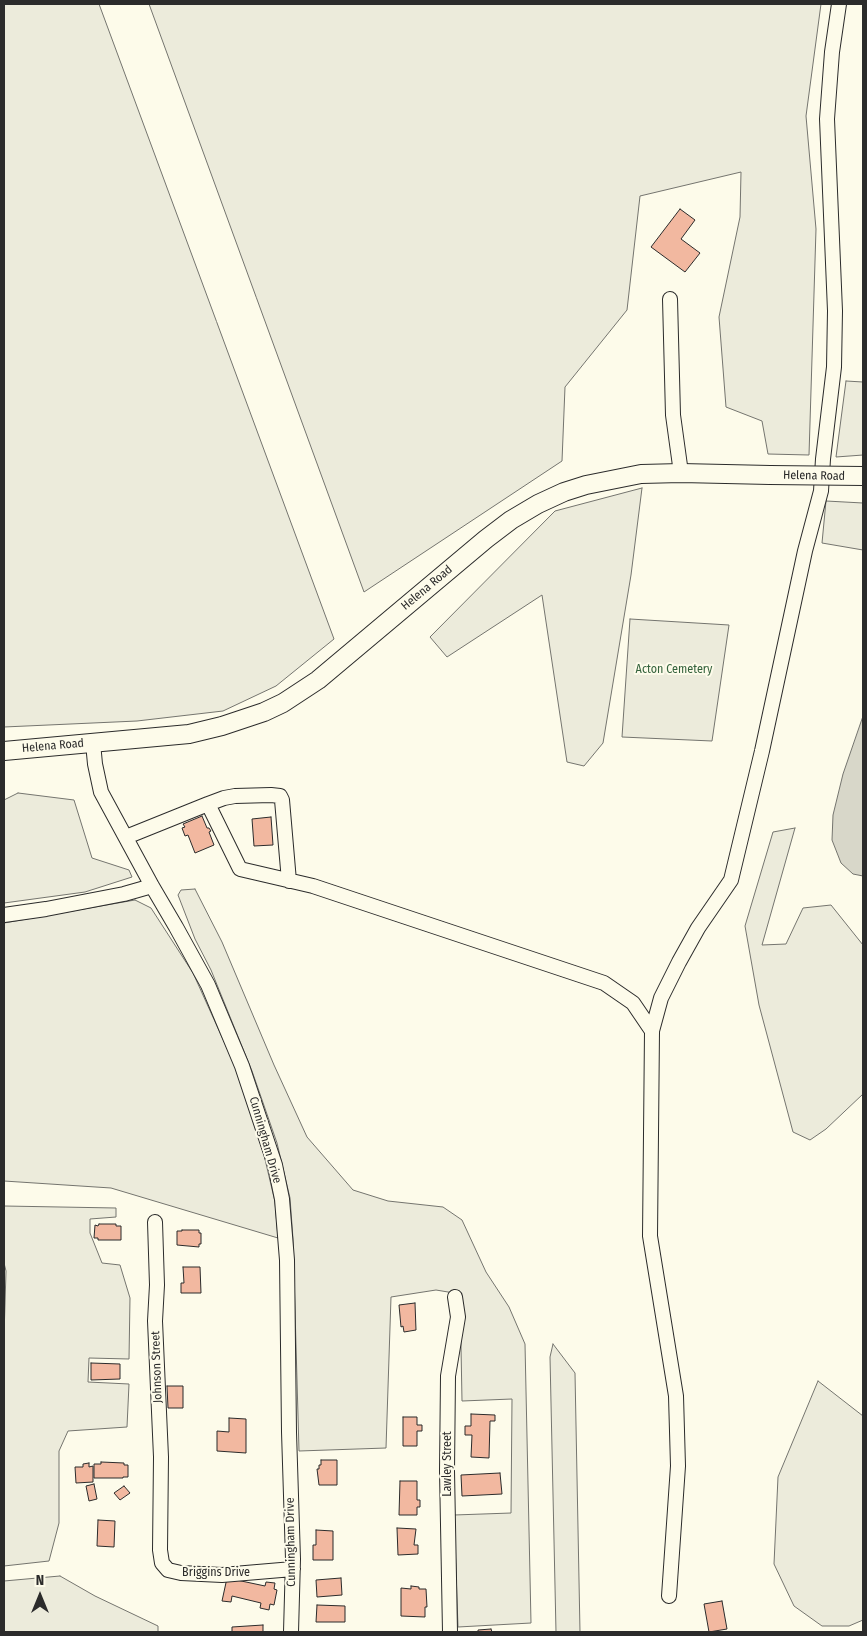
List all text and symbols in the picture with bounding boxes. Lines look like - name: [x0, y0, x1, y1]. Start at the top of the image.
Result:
- street label: Helena Road: [783, 468, 845, 484]
- street label: Helena Road: [399, 563, 455, 613]
- park label: Acton Cemetery: [636, 663, 712, 677]
- street label: Helena Road: [21, 736, 85, 756]
- street label: Cunningham Drive: [246, 1095, 284, 1185]
- street label: Johnson Street: [149, 1331, 165, 1403]
- street label: Lawley Street: [441, 1431, 455, 1497]
- street label: Cunningham Drive: [283, 1497, 299, 1587]
- street label: Briggins Drive: [182, 1566, 250, 1580]
- north arrow: [15, 1571, 65, 1621]
- text: N: [36, 1572, 44, 1589]

